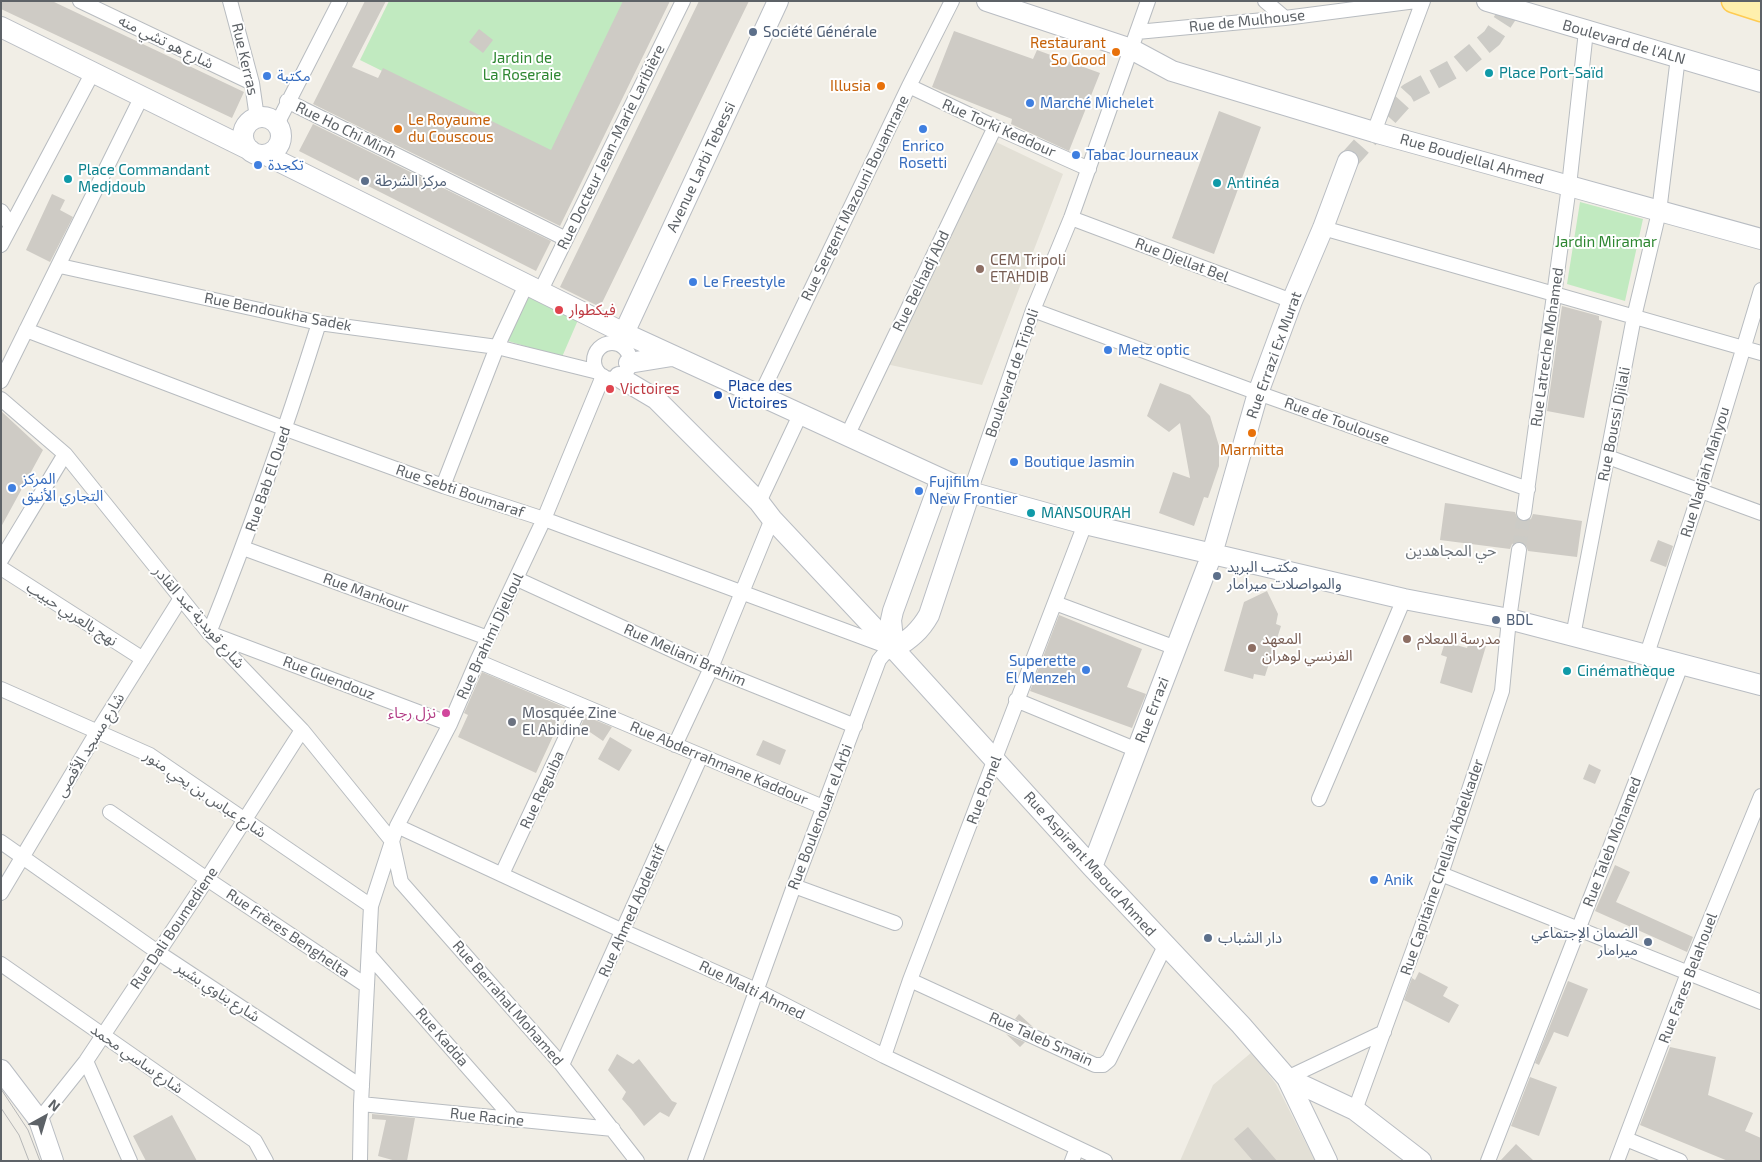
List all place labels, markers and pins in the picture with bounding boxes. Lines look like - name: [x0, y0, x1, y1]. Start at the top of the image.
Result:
- place label: Société Générale: [763, 23, 877, 41]
- marker: Société Générale: [747, 26, 759, 38]
- place label: Restaurant So Good: [1030, 34, 1106, 69]
- marker: Restaurant So Good: [1110, 46, 1122, 58]
- place label: Place Port-Saïd: [1499, 64, 1604, 82]
- place label: مكتبة: [277, 67, 311, 85]
- marker: Place Port-Saïd: [1483, 67, 1495, 79]
- marker: مكتبة: [261, 70, 273, 82]
- place label: Illusia: [830, 77, 871, 95]
- marker: Illusia: [875, 80, 887, 92]
- place label: Marché Michelet: [1040, 94, 1154, 112]
- marker: Marché Michelet: [1024, 97, 1036, 109]
- place label: Le Royaume du Couscous: [408, 111, 494, 146]
- marker: Le Royaume du Couscous: [392, 123, 404, 135]
- marker: Enrico Rosetti: [917, 123, 929, 135]
- place label: Enrico Rosetti: [899, 137, 947, 172]
- place label: Tabac Journeaux: [1086, 146, 1199, 164]
- marker: Tabac Journeaux: [1070, 149, 1082, 161]
- place label: تكجدة: [268, 156, 304, 174]
- marker: تكجدة: [252, 159, 264, 171]
- place label: Place Commandant Medjdoub: [78, 161, 210, 196]
- place label: مركز الشرطة: [375, 172, 447, 190]
- marker: Place Commandant Medjdoub: [62, 173, 74, 185]
- place label: Antinéa: [1227, 174, 1279, 192]
- marker: مركز الشرطة: [359, 175, 371, 187]
- marker: Antinéa: [1211, 177, 1223, 189]
- place label: CEM Tripoli ETAHDIB: [990, 251, 1066, 286]
- marker: CEM Tripoli ETAHDIB: [974, 263, 986, 275]
- place label: Le Freestyle: [703, 273, 786, 291]
- marker: Le Freestyle: [687, 276, 699, 288]
- place label: فيكطوار: [569, 301, 616, 319]
- marker: فيكطوار: [553, 304, 565, 316]
- place label: Metz optic: [1118, 341, 1190, 359]
- marker: Metz optic: [1102, 344, 1114, 356]
- place label: Place des Victoires: [728, 377, 792, 412]
- place label: Victoires: [620, 380, 680, 398]
- marker: Victoires: [604, 383, 616, 395]
- marker: Place des Victoires: [712, 389, 724, 401]
- marker: Marmitta: [1246, 427, 1258, 439]
- place label: Marmitta: [1220, 441, 1284, 459]
- place label: Boutique Jasmin: [1024, 453, 1135, 471]
- marker: Boutique Jasmin: [1008, 456, 1020, 468]
- place label: المركز التجاري الأنيق: [22, 470, 103, 505]
- place label: Fujifilm New Frontier: [929, 473, 1018, 508]
- marker: المركز التجاري الأنيق: [6, 482, 18, 494]
- marker: Fujifilm New Frontier: [913, 485, 925, 497]
- place label: MANSOURAH: [1041, 504, 1131, 522]
- marker: MANSOURAH: [1025, 507, 1037, 519]
- place label: مكتب البريد والمواصلات ميرامار: [1227, 558, 1342, 593]
- marker: مكتب البريد والمواصلات ميرامار: [1211, 570, 1223, 582]
- place label: BDL: [1506, 611, 1533, 629]
- marker: BDL: [1490, 614, 1502, 626]
- place label: المعهد الفرنسي لوهران: [1262, 630, 1353, 665]
- place label: مدرسة المعلام: [1417, 630, 1501, 648]
- marker: مدرسة المعلام: [1401, 633, 1413, 645]
- marker: المعهد الفرنسي لوهران: [1246, 642, 1258, 654]
- place label: Superette El Menzeh: [1005, 652, 1076, 687]
- place label: Cinémathèque: [1577, 662, 1675, 680]
- marker: Superette El Menzeh: [1080, 664, 1092, 676]
- marker: Cinémathèque: [1561, 665, 1573, 677]
- place label: نزل رجاء: [388, 704, 436, 722]
- place label: Mosquée Zine El Abidine: [522, 704, 617, 739]
- marker: نزل رجاء: [440, 707, 452, 719]
- marker: Mosquée Zine El Abidine: [506, 716, 518, 728]
- place label: Anik: [1384, 871, 1413, 889]
- marker: Anik: [1368, 874, 1380, 886]
- place label: الضمان الإجتماعي ميرامار: [1531, 924, 1638, 959]
- place label: دار الشباب: [1218, 929, 1282, 947]
- marker: دار الشباب: [1202, 932, 1214, 944]
- marker: الضمان الإجتماعي ميرامار: [1642, 936, 1654, 948]

